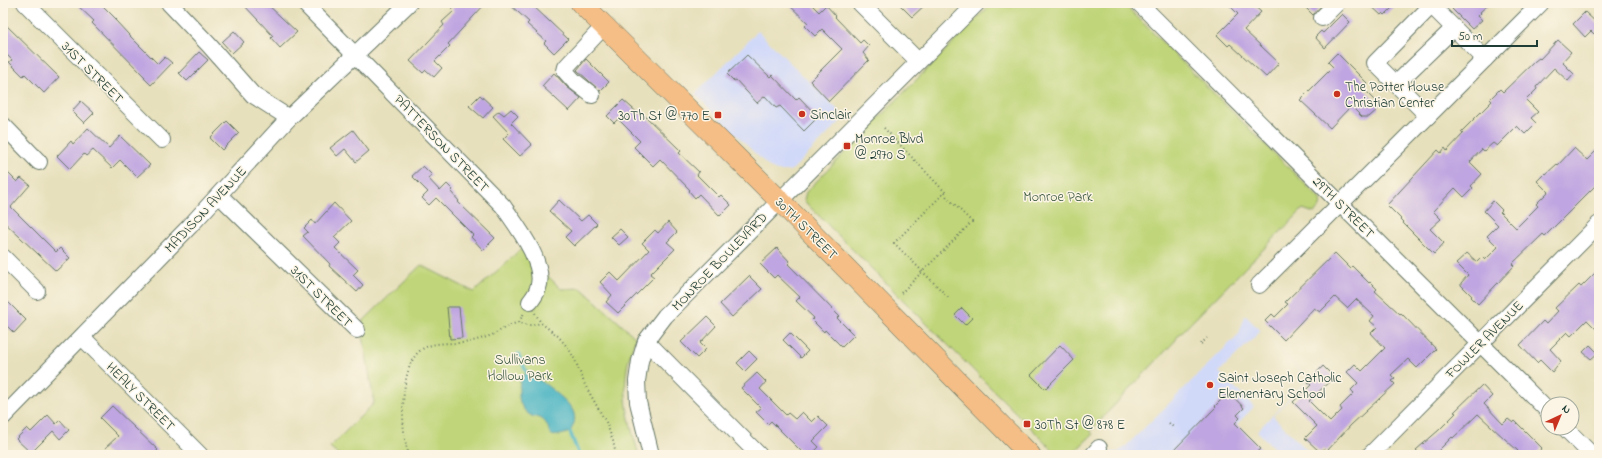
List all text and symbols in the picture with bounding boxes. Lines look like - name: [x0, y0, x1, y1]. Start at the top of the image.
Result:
- scale bar: [1452, 22, 1537, 48]
- text: 50 m: [1458, 28, 1482, 46]
- street label: 31ST STREET: [56, 37, 128, 109]
- place label: The Potter House Christian Center: [1345, 77, 1445, 114]
- marker: The Potter House Christian Center: [1332, 89, 1342, 99]
- street label: PATTERSON STREET: [389, 90, 493, 198]
- place label: Sinclair: [810, 105, 852, 126]
- place label: 30Th St @ 770 E: [618, 106, 710, 127]
- marker: Sinclair: [797, 109, 807, 119]
- marker: 30Th St @ 770 E: [713, 110, 723, 120]
- place label: Monroe Blvd @ 2970 S: [855, 129, 923, 166]
- marker: Monroe Blvd @ 2970 S: [842, 141, 852, 151]
- street label: MADISON AVENUE: [160, 162, 252, 258]
- street label: 29TH STREET: [1307, 172, 1379, 244]
- park label: Monroe Park: [1023, 187, 1094, 208]
- street label: 30TH STREET: [770, 193, 842, 265]
- street label: MONROE BOULEVARD: [667, 208, 773, 316]
- street label: 31ST STREET: [285, 261, 357, 333]
- street label: FOWLER AVENUE: [1440, 296, 1529, 385]
- park label: Sullivans Hollow Park: [488, 350, 553, 387]
- street label: HEALY STREET: [101, 358, 179, 436]
- place label: Saint Joseph Catholic Elementary School: [1218, 368, 1342, 406]
- marker: Saint Joseph Catholic Elementary School: [1205, 380, 1215, 390]
- north arrow: [1540, 396, 1580, 436]
- text: N: [1558, 401, 1574, 418]
- place label: 30Th St @ 878 E: [1035, 415, 1125, 436]
- marker: 30Th St @ 878 E: [1022, 419, 1032, 429]

